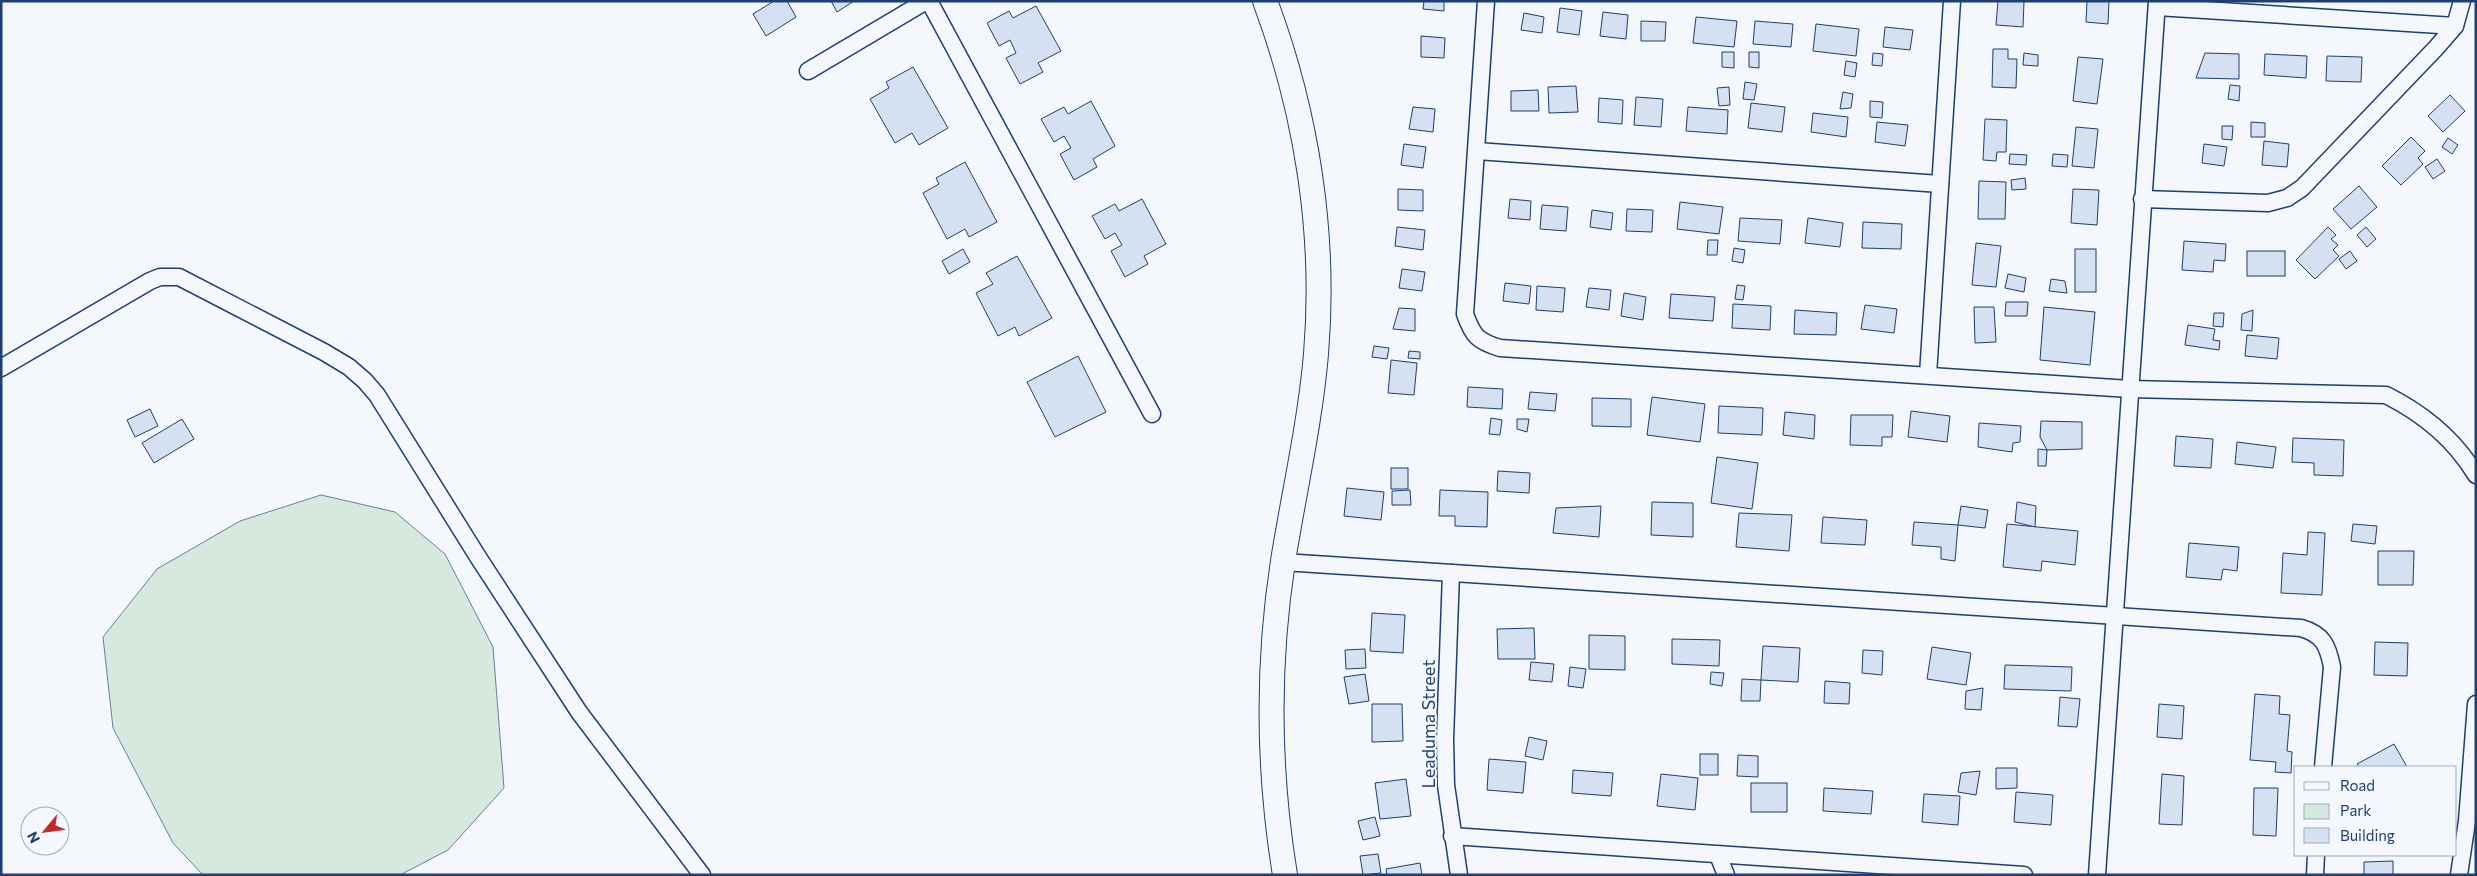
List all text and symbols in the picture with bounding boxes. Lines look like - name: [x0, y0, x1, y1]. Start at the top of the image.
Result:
- street label: Leaduma Street: [1417, 659, 1439, 789]
- legend: [2294, 766, 2457, 856]
- text: Road: [2340, 776, 2375, 794]
- text: Park: [2340, 801, 2371, 819]
- north arrow: [20, 806, 70, 856]
- text: Building: [2340, 826, 2395, 844]
- text: N: [23, 829, 43, 846]

